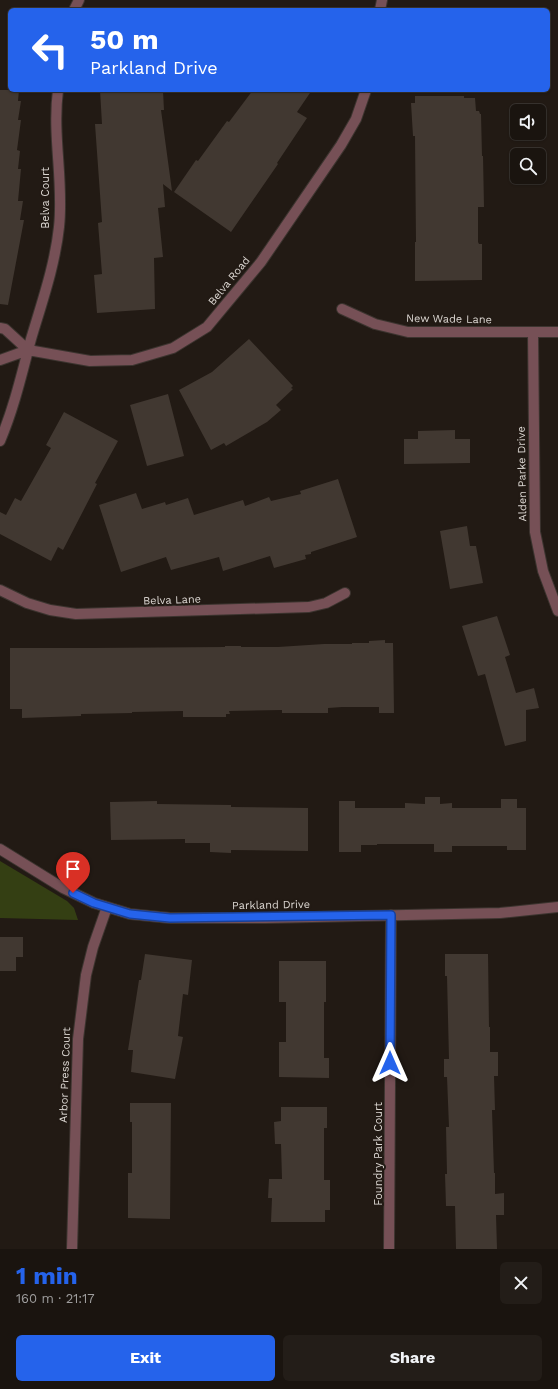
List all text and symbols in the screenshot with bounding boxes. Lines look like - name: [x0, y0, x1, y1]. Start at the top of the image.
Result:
- text: 50 m: [90, 23, 159, 56]
- icon: left: [24, 24, 76, 76]
- text: Parkland Drive: [90, 57, 218, 78]
- map controls: [510, 104, 546, 184]
- button: sound: [510, 104, 546, 140]
- button: search: [510, 148, 546, 184]
- street label: Belva Court: [39, 167, 52, 229]
- street label: Belva Road: [205, 254, 253, 308]
- street label: New Wade Lane: [406, 312, 492, 326]
- street label: Alden Parke Drive: [515, 426, 529, 522]
- street label: Belva Lane: [143, 592, 201, 608]
- pin: [56, 852, 90, 893]
- icon: arrive: [62, 858, 84, 880]
- street label: Parkland Drive: [232, 898, 310, 912]
- street label: Arbor Press Court: [57, 1027, 73, 1123]
- position arrow: [369, 1042, 411, 1084]
- street label: Foundry Park Court: [372, 1102, 385, 1206]
- text: 1 min: [16, 1262, 78, 1290]
- button: close: [500, 1262, 542, 1304]
- text: 160 m · 21:17: [16, 1291, 95, 1306]
- button: Exit: [16, 1335, 275, 1381]
- button: Share: [283, 1335, 542, 1381]

